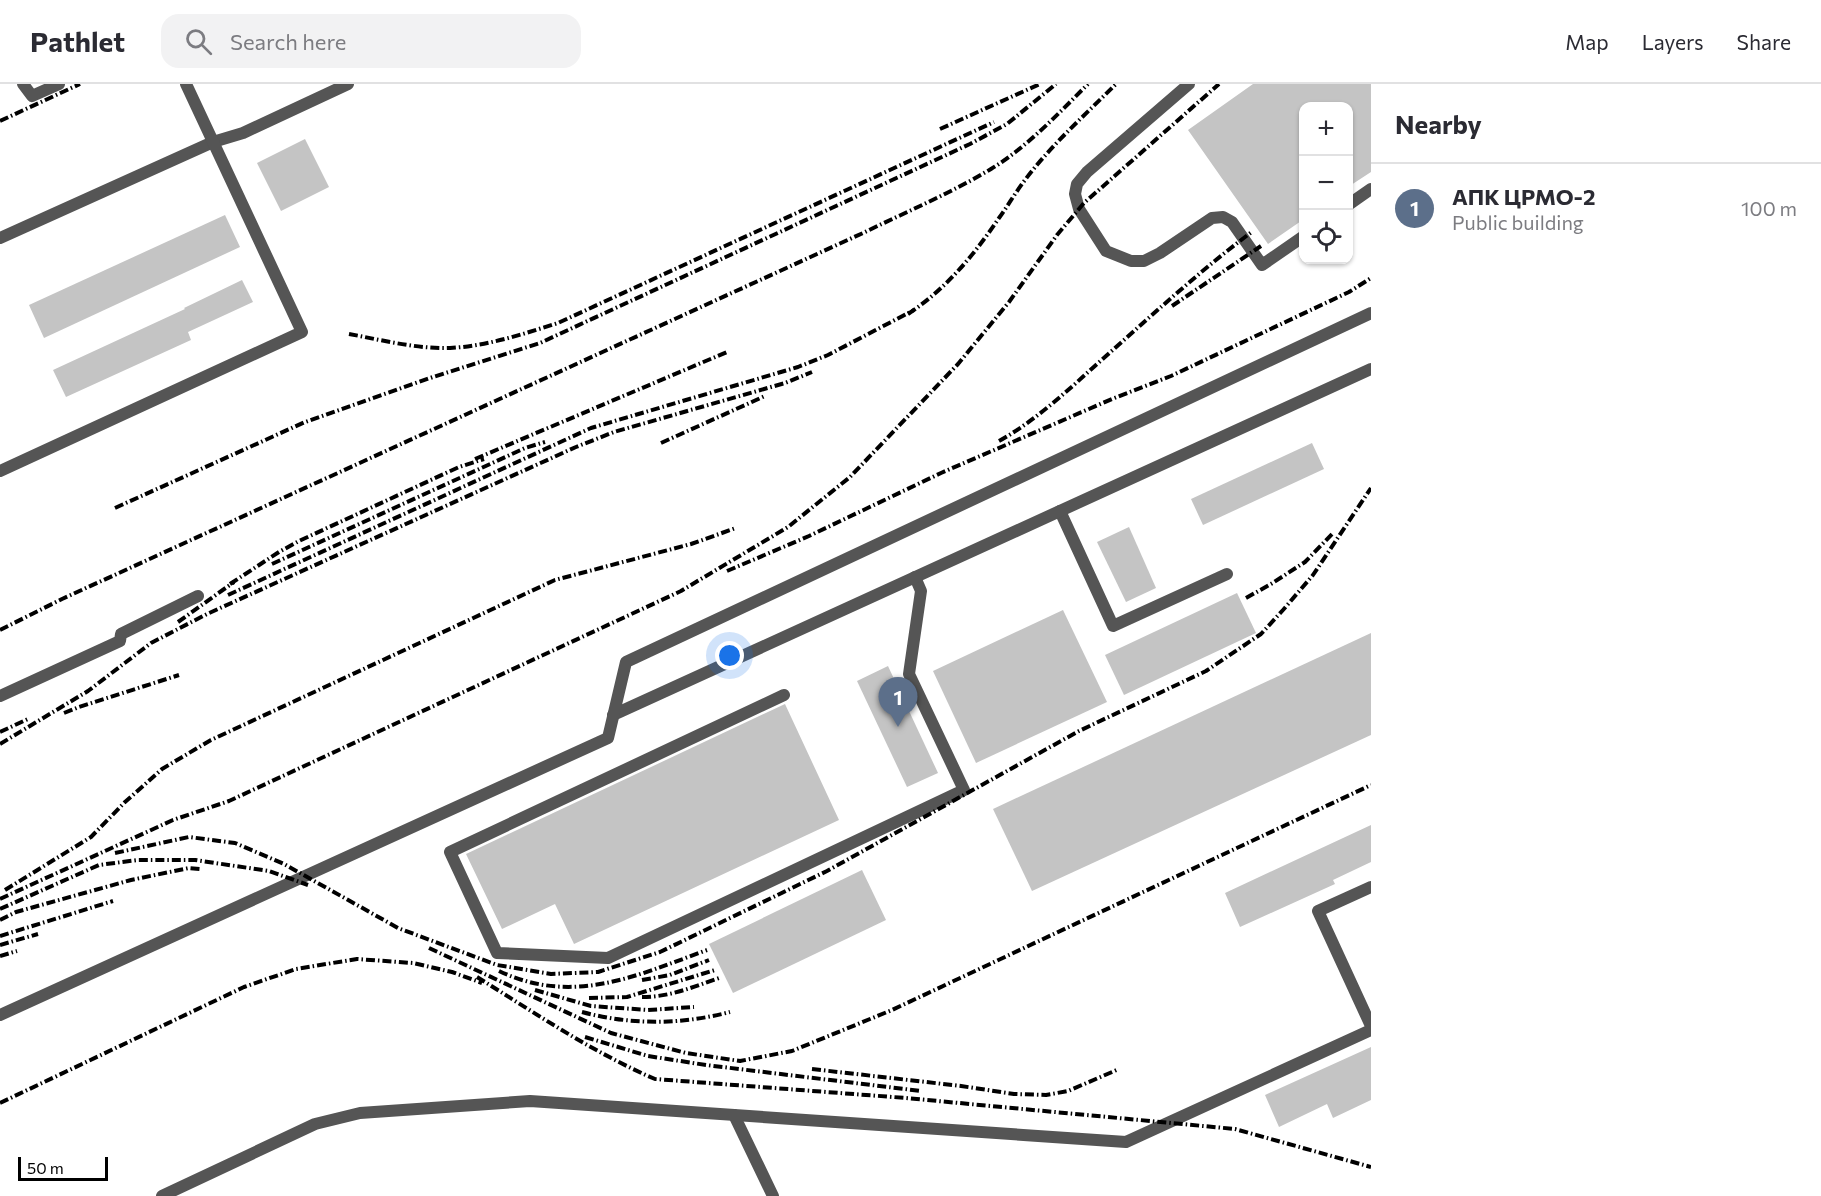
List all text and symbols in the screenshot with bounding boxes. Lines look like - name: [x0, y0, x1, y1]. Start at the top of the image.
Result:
- search box: [161, 14, 581, 68]
- text: Pathlet: [30, 24, 125, 58]
- icon: search: [182, 25, 215, 58]
- text: Search here: [230, 28, 346, 55]
- text: Map: [1565, 29, 1609, 54]
- text: Layers: [1642, 29, 1704, 54]
- text: Share: [1737, 29, 1791, 54]
- map controls: [1299, 102, 1353, 264]
- button: +: [1299, 102, 1353, 156]
- text: Nearby: [1395, 108, 1482, 139]
- button: −: [1299, 156, 1353, 210]
- text: АПК ЦРМО-2: [1452, 183, 1596, 210]
- text: 1: [1410, 196, 1419, 220]
- text: 100 m: [1741, 196, 1797, 220]
- button: locate: [1299, 210, 1353, 264]
- text: Public building: [1452, 210, 1584, 234]
- your location: [715, 641, 744, 670]
- pin: 1: [878, 678, 918, 727]
- scale bar: [18, 1154, 108, 1182]
- text: 50 m: [27, 1158, 64, 1177]

